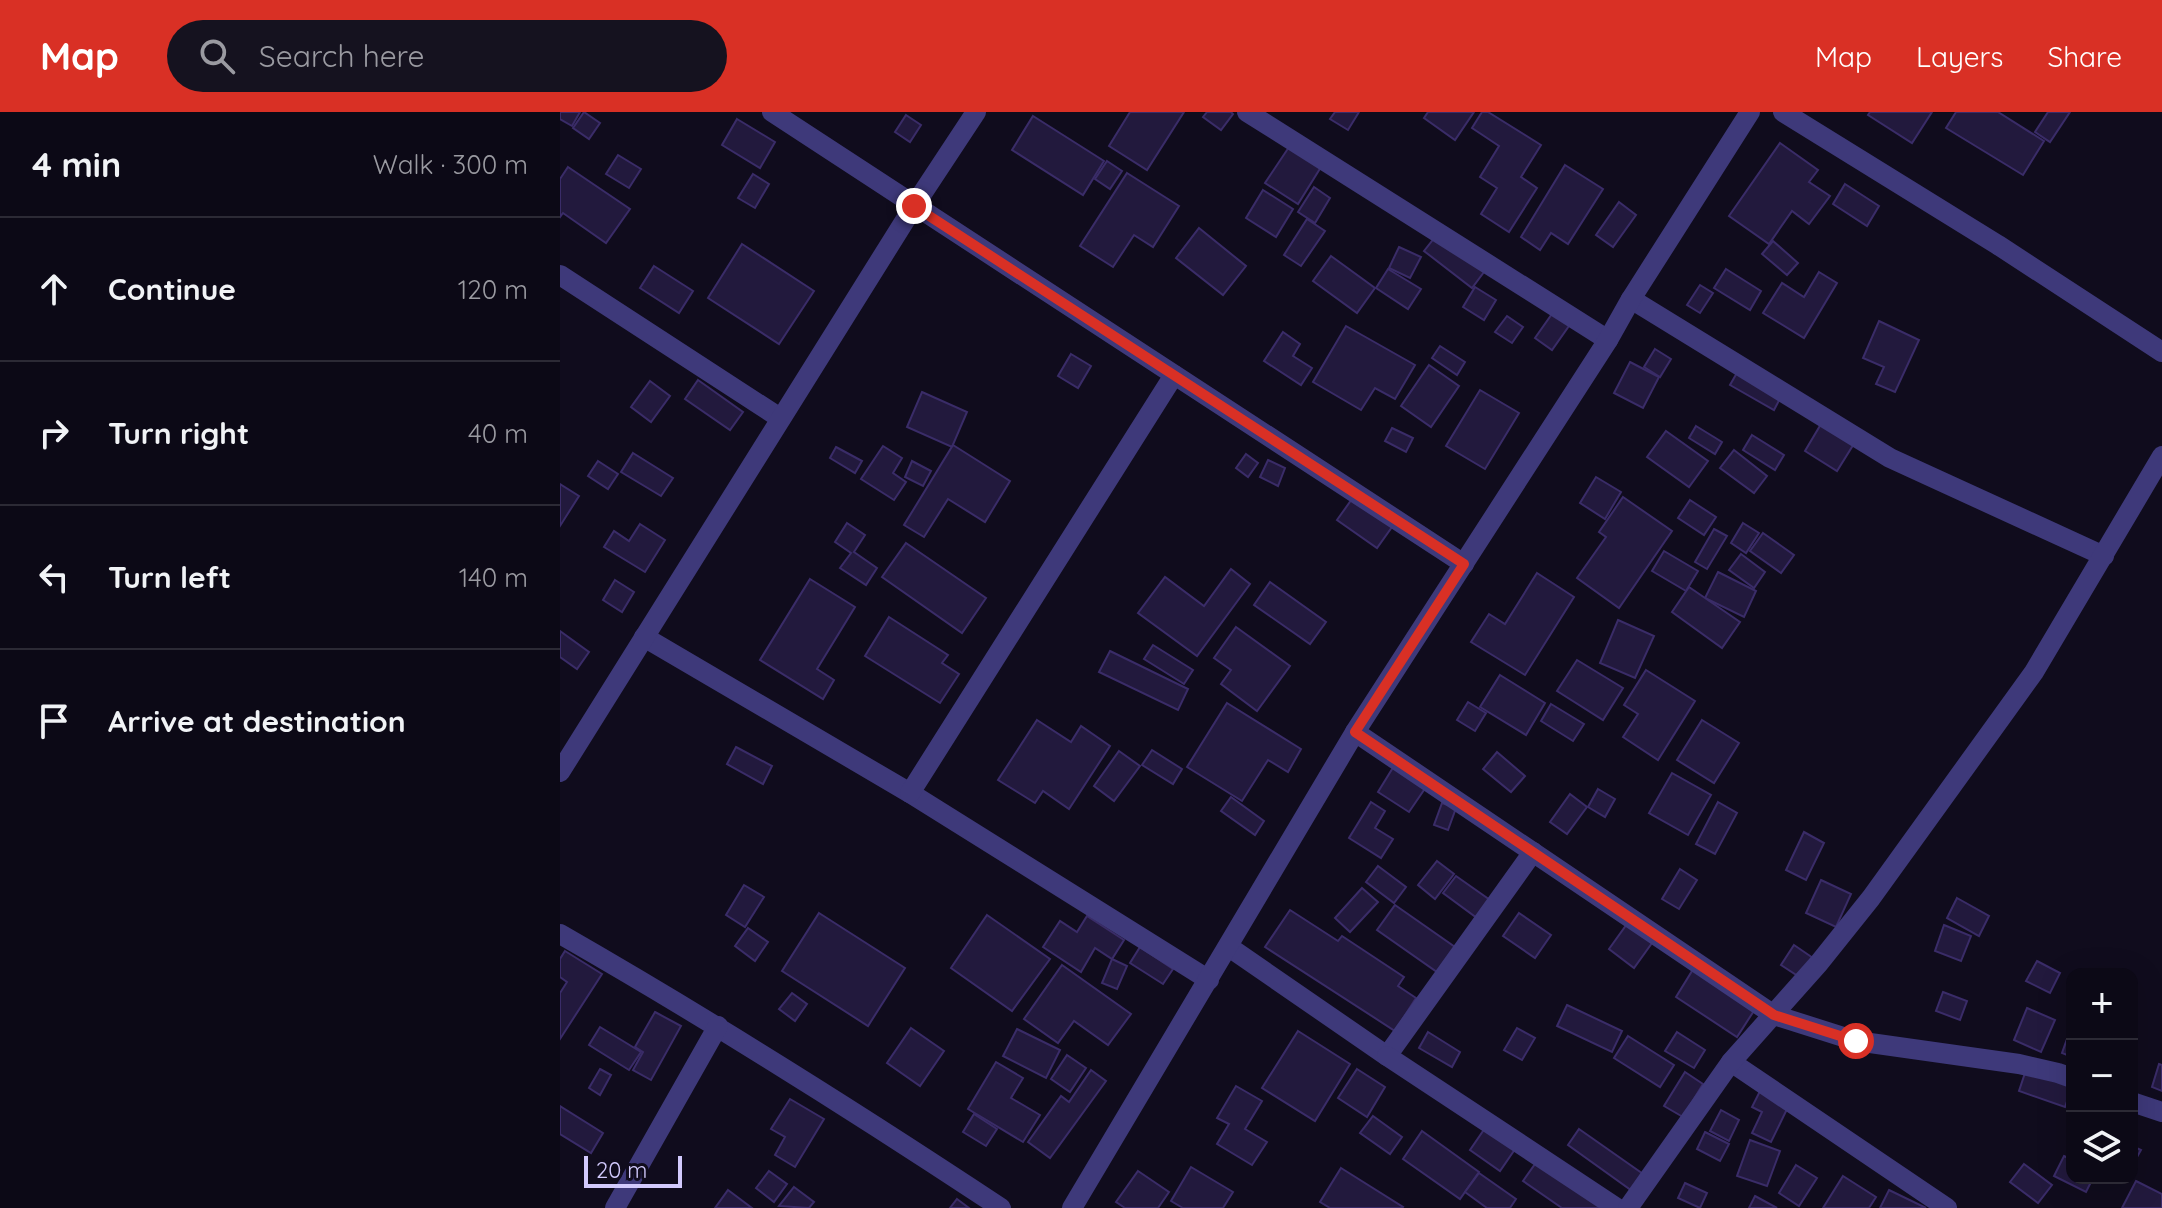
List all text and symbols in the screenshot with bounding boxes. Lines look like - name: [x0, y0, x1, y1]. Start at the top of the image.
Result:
- search box: [167, 20, 727, 92]
- text: Map: [40, 32, 119, 80]
- icon: search: [195, 34, 239, 78]
- text: Search here: [259, 37, 424, 75]
- text: Map: [1815, 39, 1872, 74]
- text: Layers: [1916, 39, 2003, 74]
- text: Share: [2047, 39, 2122, 74]
- text: 4 min: [32, 143, 121, 186]
- text: Walk · 300 m: [373, 148, 528, 181]
- route end: [896, 188, 932, 224]
- icon: ahead: [32, 267, 76, 311]
- text: Continue: [108, 270, 236, 308]
- text: 120 m: [458, 273, 528, 306]
- icon: right: [32, 411, 76, 455]
- text: Turn right: [108, 414, 249, 452]
- text: 40 m: [468, 417, 528, 450]
- icon: left: [32, 555, 76, 599]
- text: Turn left: [108, 558, 231, 596]
- text: 140 m: [459, 561, 528, 594]
- icon: arrive: [32, 699, 76, 743]
- text: Arrive at destination: [108, 702, 406, 740]
- map controls: [2066, 968, 2138, 1184]
- button: +: [2066, 968, 2138, 1040]
- route start: [1838, 1023, 1874, 1059]
- button: −: [2066, 1040, 2138, 1112]
- button: layers: [2066, 1112, 2138, 1184]
- scale bar: [584, 1152, 682, 1188]
- text: 20 m: [596, 1156, 647, 1184]

